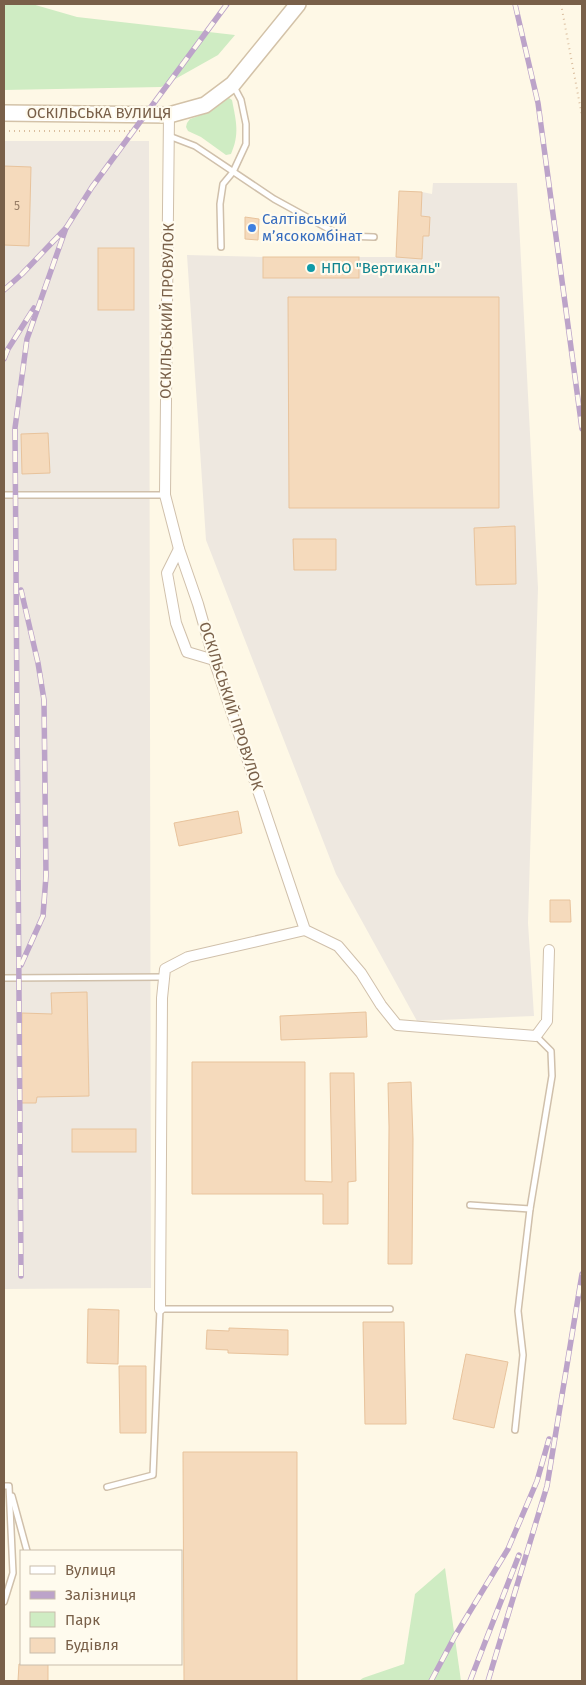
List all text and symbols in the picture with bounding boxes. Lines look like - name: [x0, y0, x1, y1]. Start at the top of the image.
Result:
- street label: ОСКІЛЬСЬКА ВУЛИЦЯ: [27, 104, 171, 122]
- house number: 5: [14, 199, 20, 213]
- place label: Салтівський мʼясокомбінат: [262, 210, 363, 245]
- marker: Салтівський мʼясокомбінат: [246, 222, 258, 234]
- street label: ОСКІЛЬСЬКИЙ ПРОВУЛОК: [156, 223, 178, 399]
- place label: НПО "Вертикаль": [321, 259, 440, 277]
- marker: НПО "Вертикаль": [305, 262, 317, 274]
- street label: ОСКІЛЬСЬКИЙ ПРОВУЛОК: [195, 620, 267, 792]
- legend: [20, 1550, 182, 1665]
- text: Вулиця: [65, 1561, 116, 1579]
- text: Залізниця: [65, 1586, 136, 1604]
- text: Парк: [65, 1611, 100, 1629]
- text: Будівля: [65, 1636, 119, 1654]

